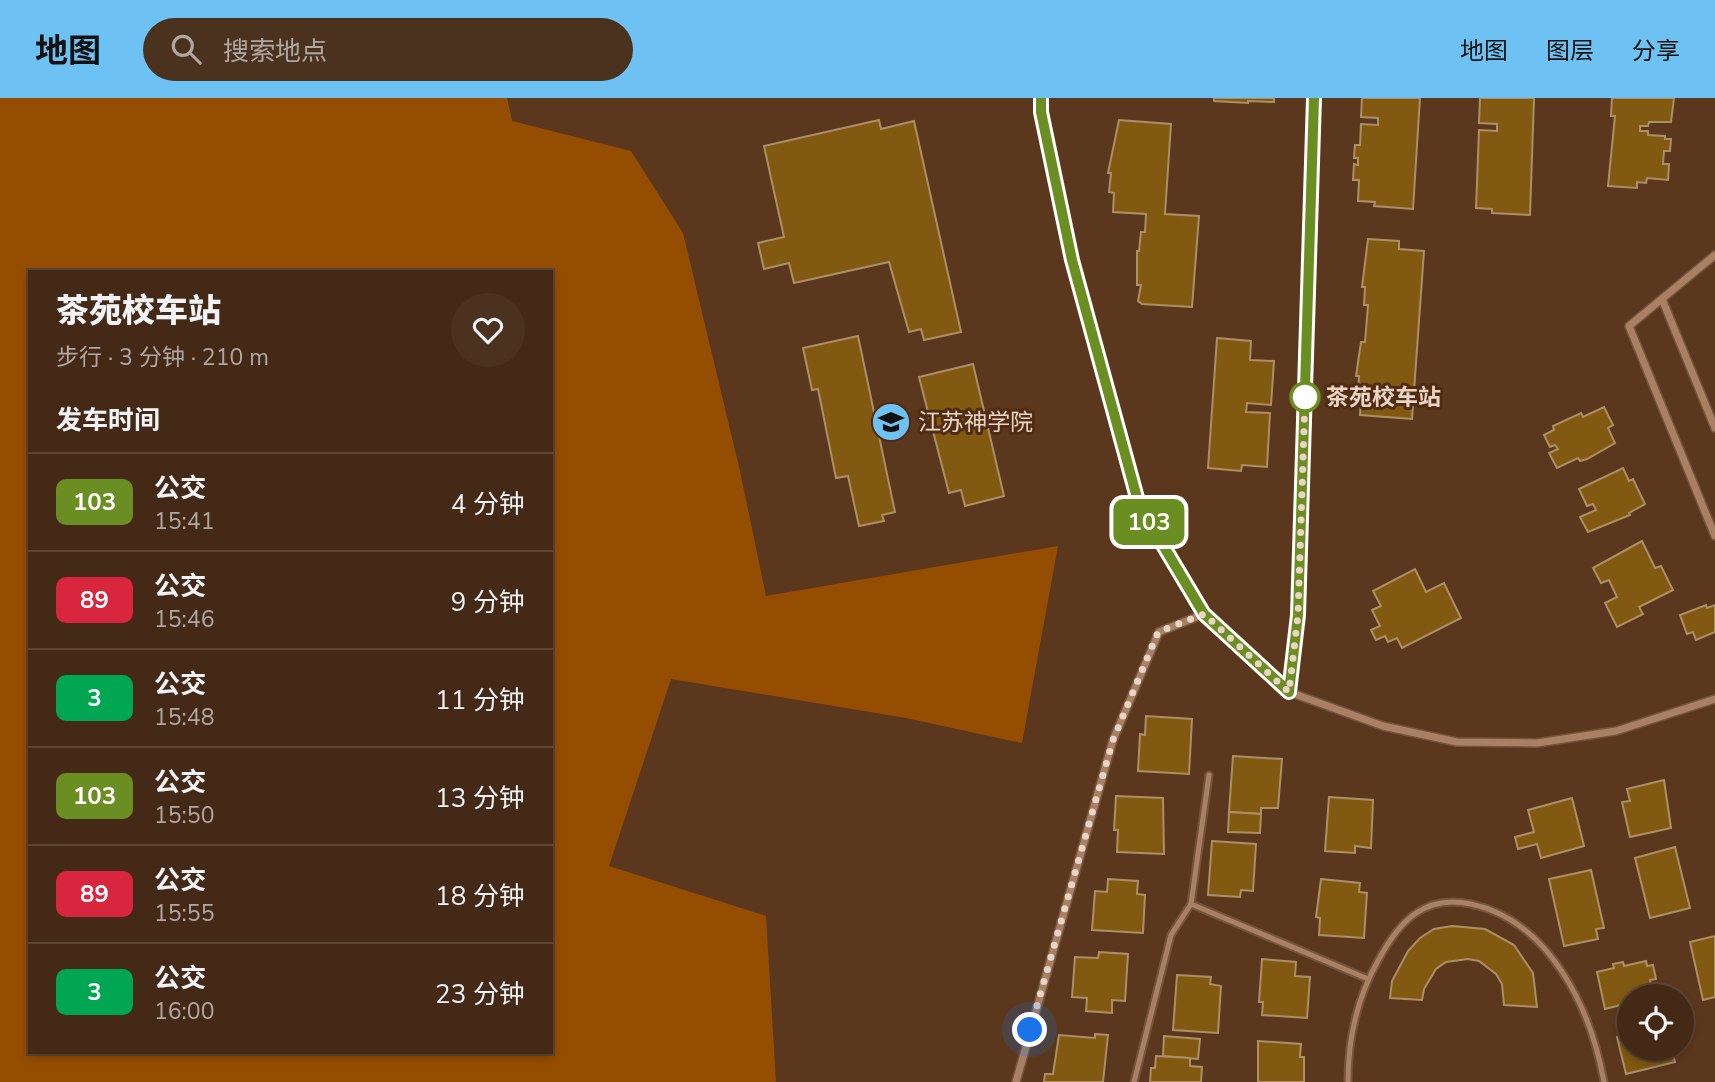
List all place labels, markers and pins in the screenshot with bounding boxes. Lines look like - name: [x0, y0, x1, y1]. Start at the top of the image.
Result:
- marker: 茶苑校车站: [1290, 382, 1320, 412]
- place label: 茶苑校车站: [1326, 382, 1441, 413]
- school or university icon: 江苏神学院: [870, 401, 912, 443]
- place label: 江苏神学院: [918, 407, 1033, 438]

